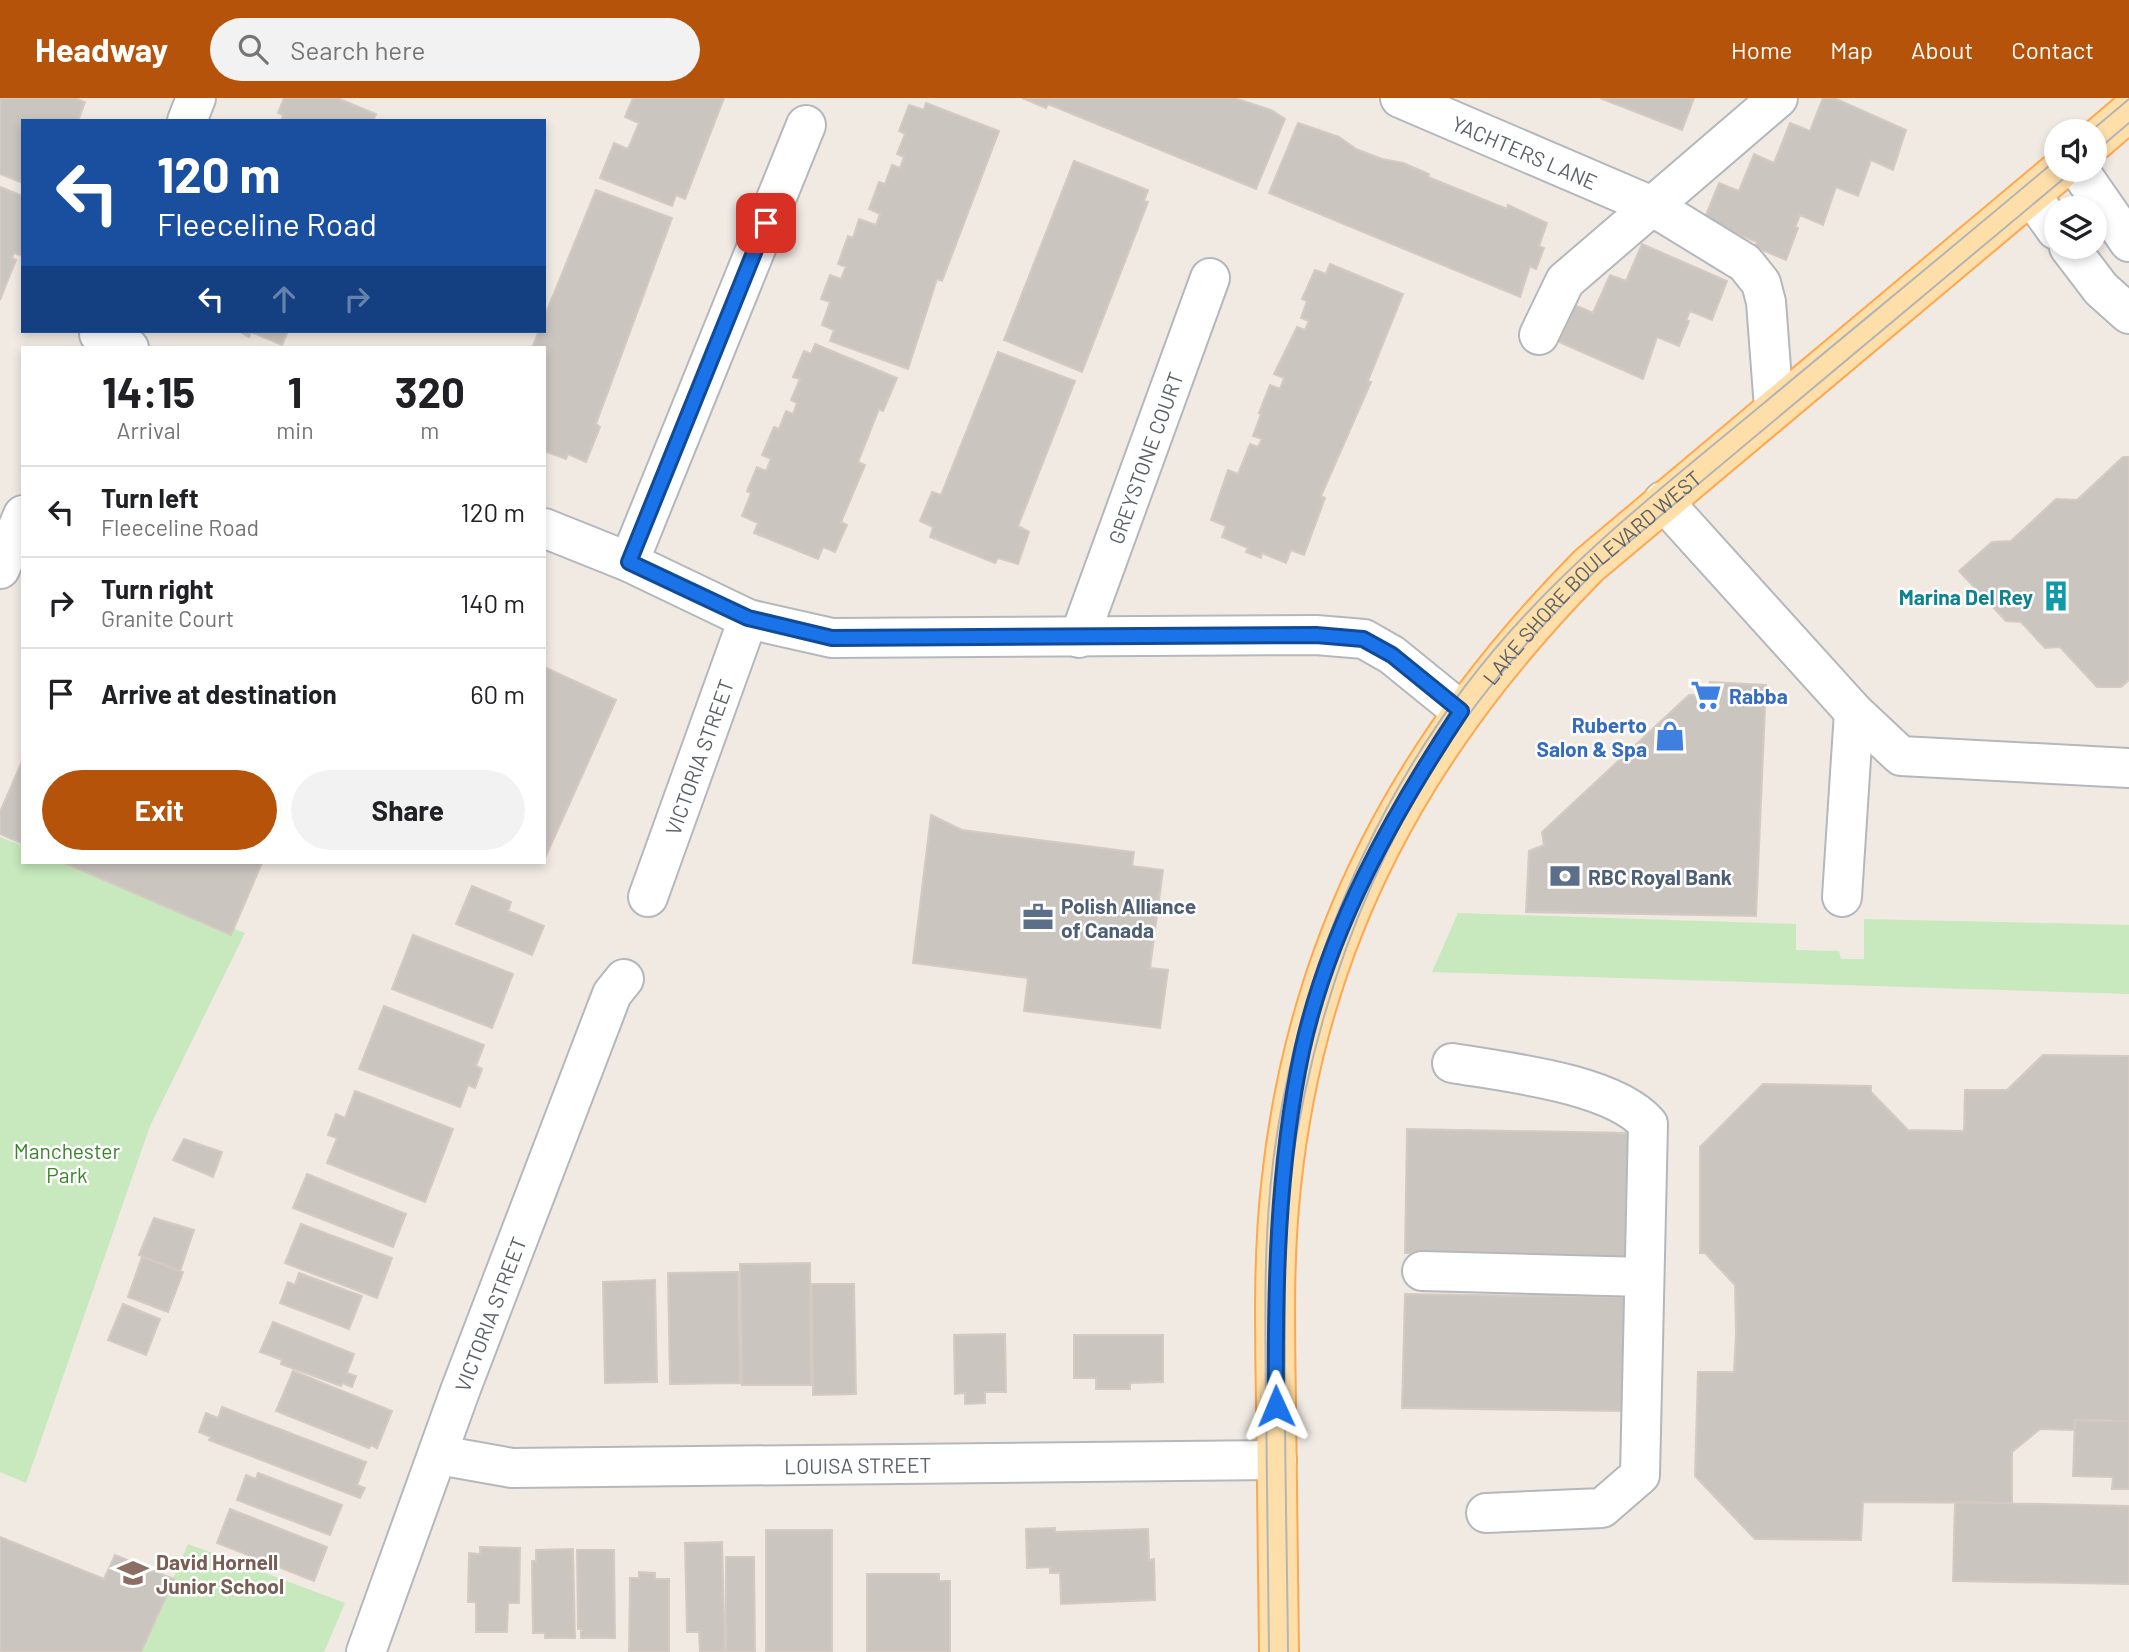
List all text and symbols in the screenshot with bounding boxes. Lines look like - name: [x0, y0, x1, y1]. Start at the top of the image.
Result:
- search box: [210, 18, 700, 81]
- text: Headway: [35, 29, 168, 69]
- icon: search: [234, 30, 272, 68]
- text: Search here: [290, 34, 425, 65]
- text: Home: [1731, 35, 1792, 64]
- text: Map: [1830, 35, 1873, 64]
- text: About: [1911, 35, 1973, 64]
- text: Contact: [2011, 35, 2094, 64]
- street label: YACHTERS LANE: [1449, 109, 1601, 194]
- map controls: [2044, 119, 2107, 259]
- button: sound: [2044, 119, 2107, 182]
- text: 120 m: [157, 144, 280, 203]
- icon: left: [42, 147, 133, 238]
- pin: [736, 193, 796, 253]
- button: layers: [2044, 196, 2107, 259]
- text: Fleeceline Road: [157, 204, 377, 242]
- icon: arrive: [747, 204, 785, 242]
- icon: left: [192, 280, 230, 318]
- icon: ahead: [265, 280, 303, 318]
- icon: right: [338, 280, 376, 318]
- text: 14:15: [102, 366, 195, 416]
- text: 1: [288, 366, 302, 416]
- text: 320: [395, 366, 465, 416]
- street label: GREYSTONE COURT: [1102, 368, 1187, 547]
- text: Arrival: [117, 416, 181, 444]
- text: min: [276, 416, 314, 444]
- text: m: [420, 416, 439, 444]
- street label: LAKE SHORE BOULEVARD WEST: [1477, 464, 1706, 689]
- text: Turn left: [101, 482, 199, 513]
- icon: left: [42, 493, 80, 531]
- text: 120 m: [461, 496, 525, 527]
- text: Fleeceline Road: [101, 513, 259, 541]
- text: Turn right: [101, 573, 214, 604]
- building icon: Marina Del Rey: [2039, 579, 2073, 613]
- icon: right: [42, 584, 80, 622]
- place label: Marina Del Rey: [1899, 584, 2033, 609]
- text: 140 m: [460, 587, 525, 618]
- text: Granite Court: [101, 604, 234, 632]
- icon: arrive: [42, 675, 80, 713]
- street label: VICTORIA STREET: [659, 675, 738, 838]
- text: Arrive at destination: [101, 678, 337, 709]
- text: 60 m: [470, 678, 525, 709]
- supermarket icon: Rabba: [1689, 678, 1723, 712]
- place label: Rabba: [1729, 683, 1788, 708]
- place label: Ruberto Salon & Spa: [1537, 712, 1647, 761]
- shop icon: Ruberto Salon & Spa: [1653, 719, 1687, 753]
- button: Exit: [42, 770, 277, 850]
- button: Share: [291, 770, 525, 850]
- bank icon: RBC Royal Bank: [1548, 859, 1582, 893]
- place label: RBC Royal Bank: [1588, 864, 1732, 889]
- place label: Polish Alliance of Canada: [1061, 893, 1196, 942]
- office icon: Polish Alliance of Canada: [1021, 900, 1055, 934]
- park label: Manchester Park: [14, 1138, 120, 1187]
- street label: VICTORIA STREET: [449, 1233, 530, 1395]
- position arrow: [1239, 1369, 1313, 1443]
- street label: LOUISA STREET: [784, 1451, 932, 1478]
- place label: David Hornell Junior School: [156, 1549, 284, 1598]
- school or university icon: David Hornell Junior School: [116, 1556, 150, 1590]

